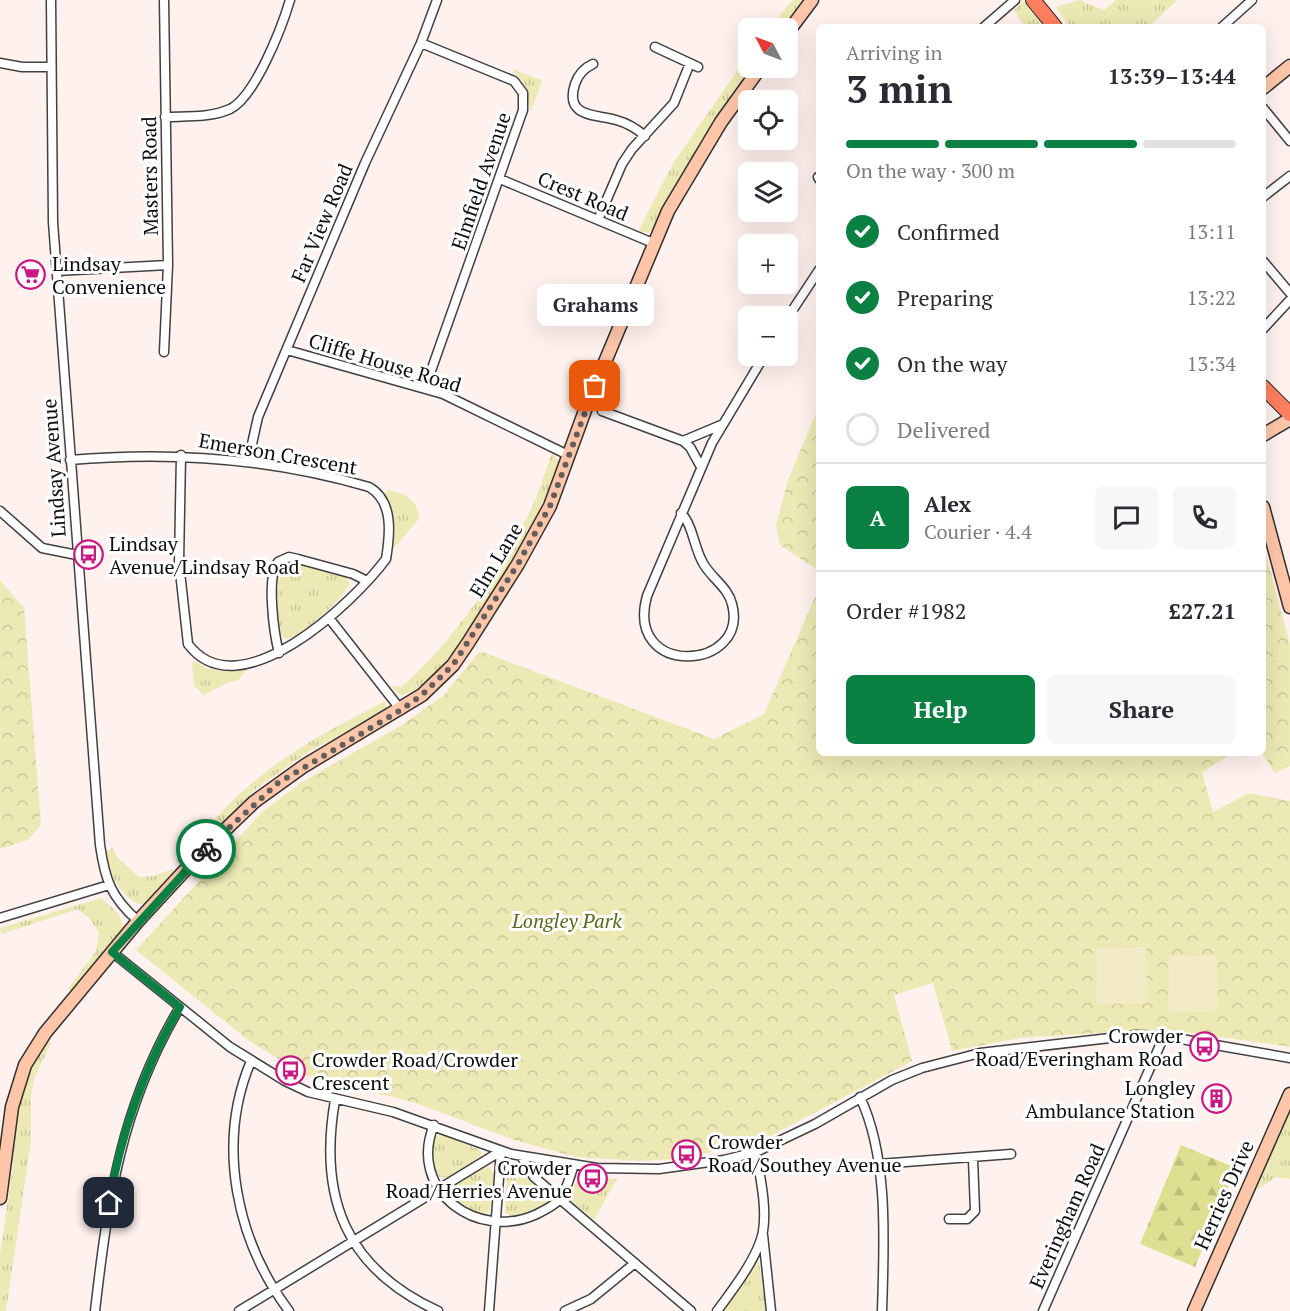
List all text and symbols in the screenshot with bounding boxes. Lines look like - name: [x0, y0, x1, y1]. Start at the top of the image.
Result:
- north arrow: [738, 18, 798, 78]
- map controls: [738, 18, 798, 366]
- text: Arriving in: [846, 39, 942, 66]
- text: 13:39–13:44: [1108, 61, 1236, 90]
- text: 3 min: [846, 62, 953, 114]
- button: locate: [738, 90, 798, 150]
- street label: Elmfield Avenue: [444, 108, 517, 253]
- street label: Masters Road: [135, 116, 164, 236]
- text: On the way · 300 m: [846, 157, 1015, 184]
- street label: Far View Road: [284, 159, 359, 286]
- button: layers: [738, 162, 798, 222]
- street label: Crest Road: [534, 164, 633, 227]
- icon: check: [846, 215, 879, 248]
- text: Confirmed: [897, 217, 1000, 246]
- text: 13:11: [1187, 218, 1236, 245]
- button: +: [738, 234, 798, 294]
- place label: Lindsay Convenience: [52, 250, 166, 300]
- supermarket icon: Lindsay Convenience: [15, 259, 47, 291]
- icon: check: [846, 281, 879, 314]
- text: Preparing: [897, 283, 993, 312]
- callout: Grahams: [536, 284, 654, 326]
- text: 13:22: [1187, 284, 1236, 311]
- text: Grahams: [553, 291, 638, 318]
- button: −: [738, 306, 798, 366]
- street label: Cliffe House Road: [305, 326, 465, 399]
- icon: check: [846, 347, 879, 380]
- text: On the way: [897, 349, 1007, 378]
- text: 13:34: [1187, 350, 1236, 377]
- pin: [569, 360, 620, 411]
- icon: bag: [578, 369, 611, 402]
- street label: Lindsay Avenue: [35, 398, 72, 538]
- text: Delivered: [897, 415, 990, 444]
- street label: Emerson Crescent: [197, 426, 360, 481]
- button: chat: [1095, 486, 1158, 549]
- button: phone: [1173, 486, 1236, 549]
- text: Alex: [924, 489, 971, 518]
- text: A: [869, 503, 886, 532]
- street label: Elm Lane: [463, 517, 528, 602]
- text: Courier · 4.4: [924, 518, 1032, 545]
- place label: Lindsay Avenue/Lindsay Road: [109, 530, 300, 580]
- bus stop icon: Lindsay Avenue/Lindsay Road: [72, 539, 104, 571]
- text: Order #1982: [846, 596, 966, 625]
- text: £27.21: [1169, 596, 1236, 625]
- button: Help: [846, 675, 1035, 744]
- button: Share: [1047, 675, 1236, 744]
- courier: [176, 819, 236, 879]
- icon: bike: [190, 833, 223, 866]
- park label: Longley Park: [511, 907, 622, 934]
- place label: Crowder Road/Everingham Road: [975, 1022, 1183, 1072]
- bus stop icon: Crowder Road/Everingham Road: [1188, 1031, 1220, 1063]
- place label: Crowder Road/Crowder Crescent: [312, 1046, 518, 1096]
- bus stop icon: Crowder Road/Crowder Crescent: [275, 1055, 307, 1087]
- place label: Longley Ambulance Station: [1025, 1074, 1196, 1124]
- building icon: Longley Ambulance Station: [1200, 1083, 1232, 1115]
- place label: Crowder Road/Southey Avenue: [708, 1128, 902, 1178]
- street label: Herries Drive: [1187, 1136, 1260, 1254]
- bus stop icon: Crowder Road/Southey Avenue: [671, 1138, 703, 1170]
- street label: Everingham Road: [1022, 1139, 1111, 1293]
- place label: Crowder Road/Herries Avenue: [386, 1154, 572, 1204]
- bus stop icon: Crowder Road/Herries Avenue: [577, 1163, 609, 1195]
- pin: [83, 1177, 134, 1228]
- icon: home: [92, 1186, 125, 1219]

